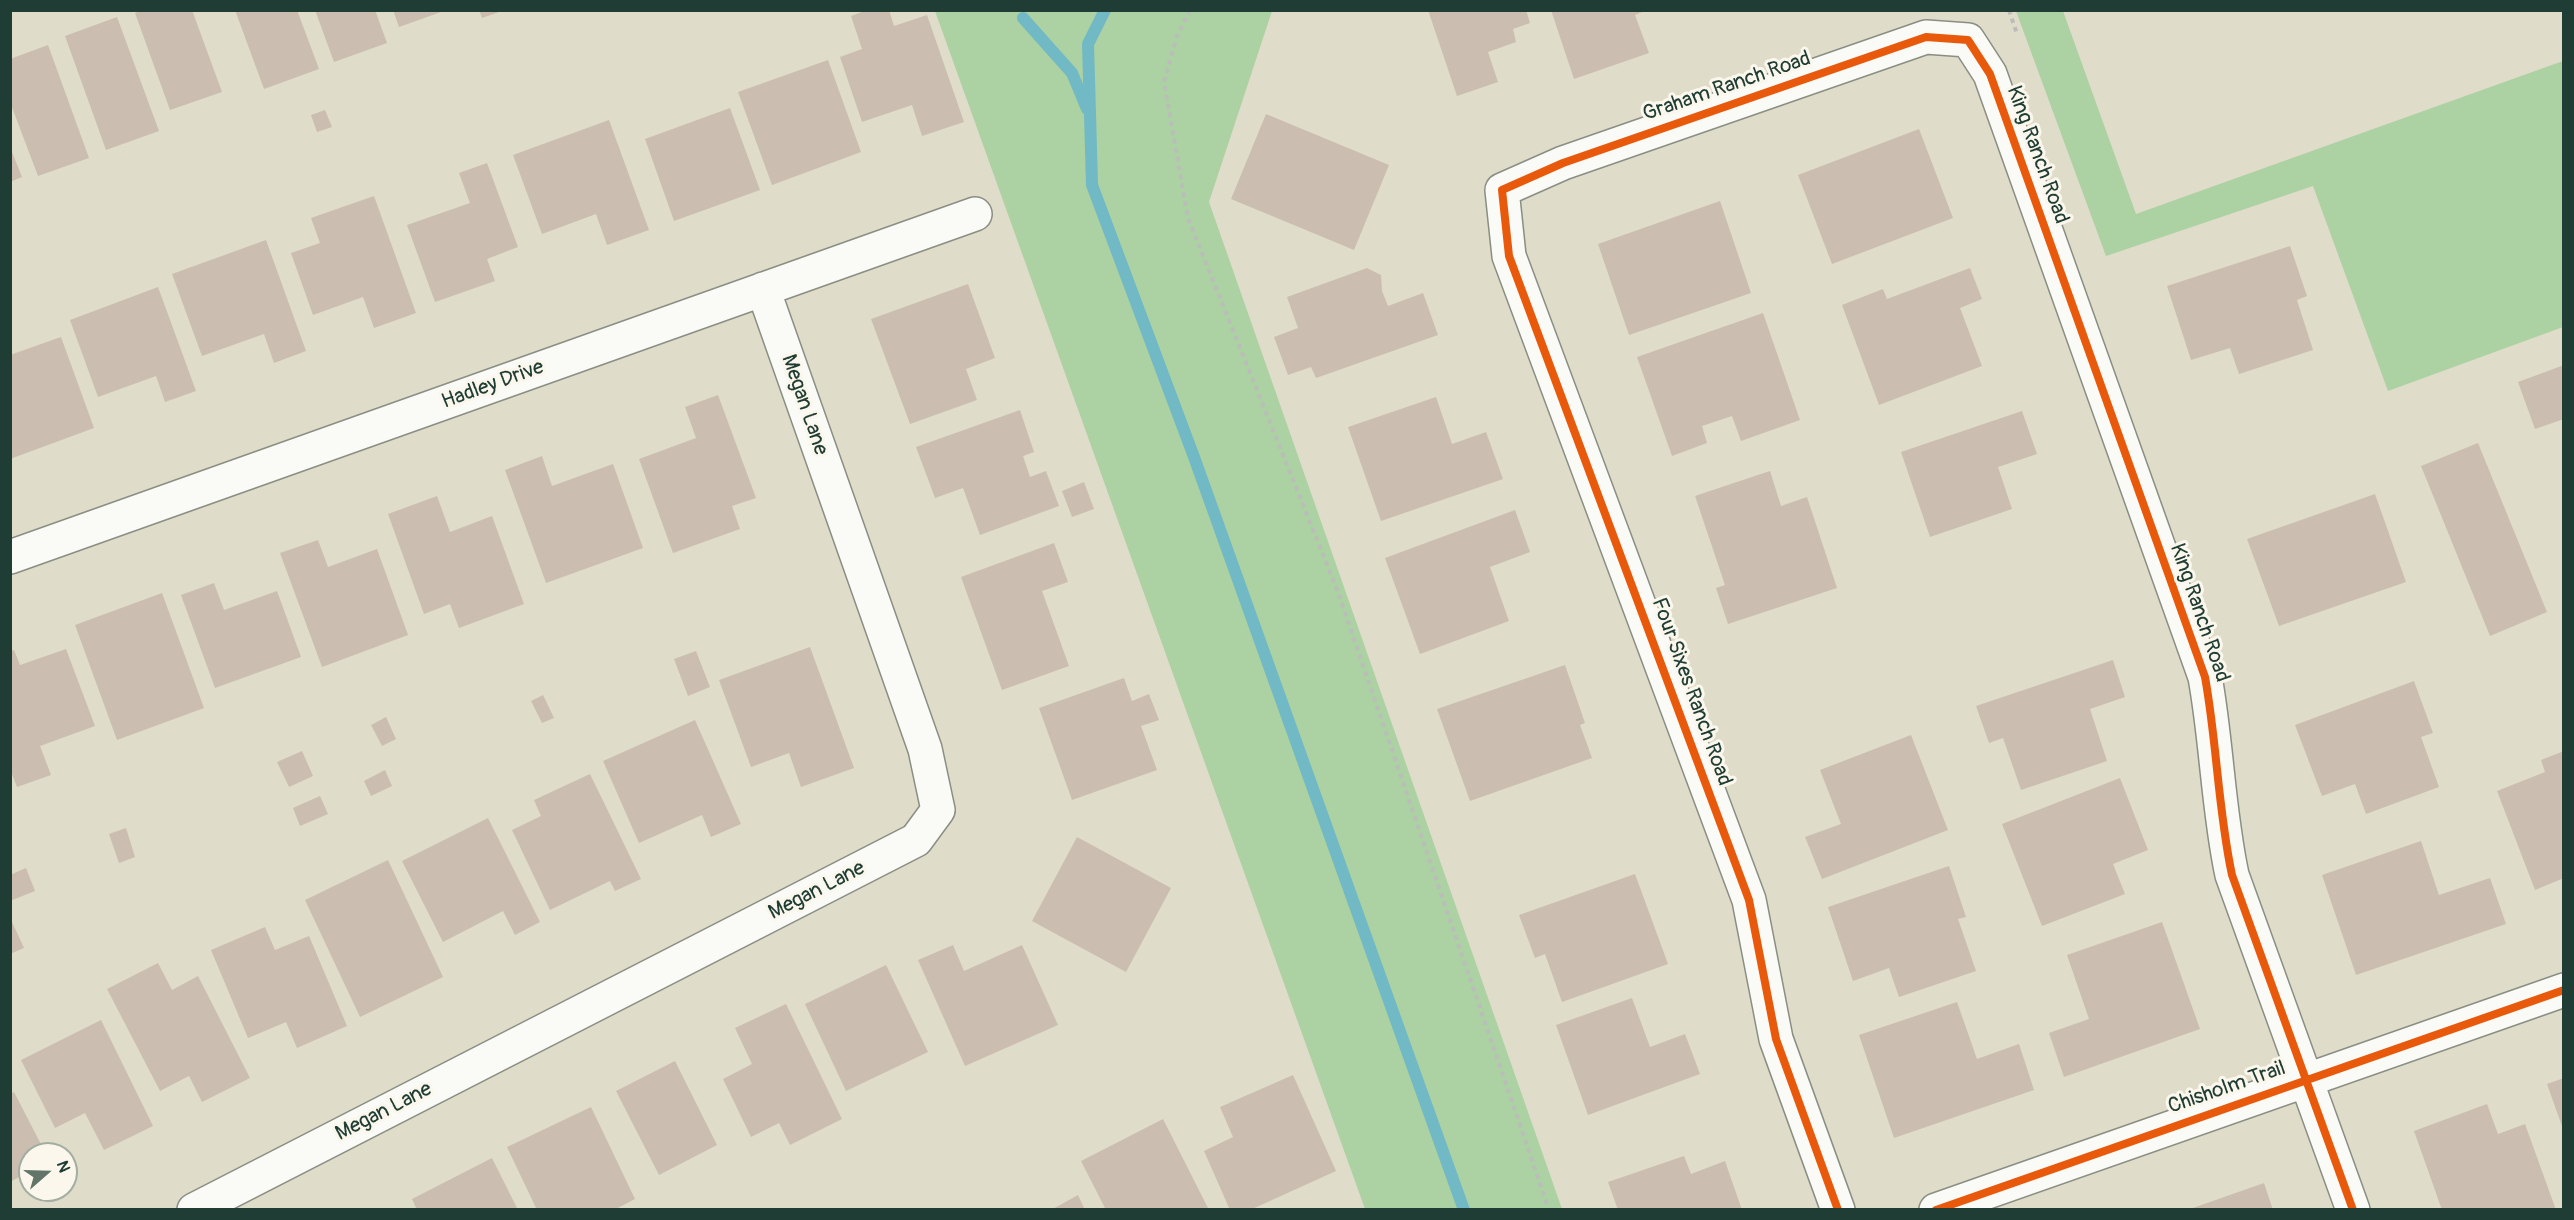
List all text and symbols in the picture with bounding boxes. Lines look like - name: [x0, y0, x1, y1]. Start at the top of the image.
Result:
- street label: Graham Ranch Road: [1640, 46, 1814, 128]
- street label: King Ranch Road: [2000, 83, 2074, 227]
- street label: Megan Lane: [775, 351, 833, 459]
- street label: Hadley Drive: [438, 355, 548, 415]
- street label: King Ranch Road: [2163, 540, 2235, 686]
- street label: Four Sixes Ranch Road: [1645, 595, 1737, 789]
- street label: Megan Lane: [765, 856, 869, 926]
- street label: Chisholm Trail: [2165, 1056, 2289, 1120]
- street label: Megan Lane: [332, 1077, 436, 1147]
- north arrow: [18, 1142, 78, 1202]
- text: N: [52, 1158, 74, 1175]

